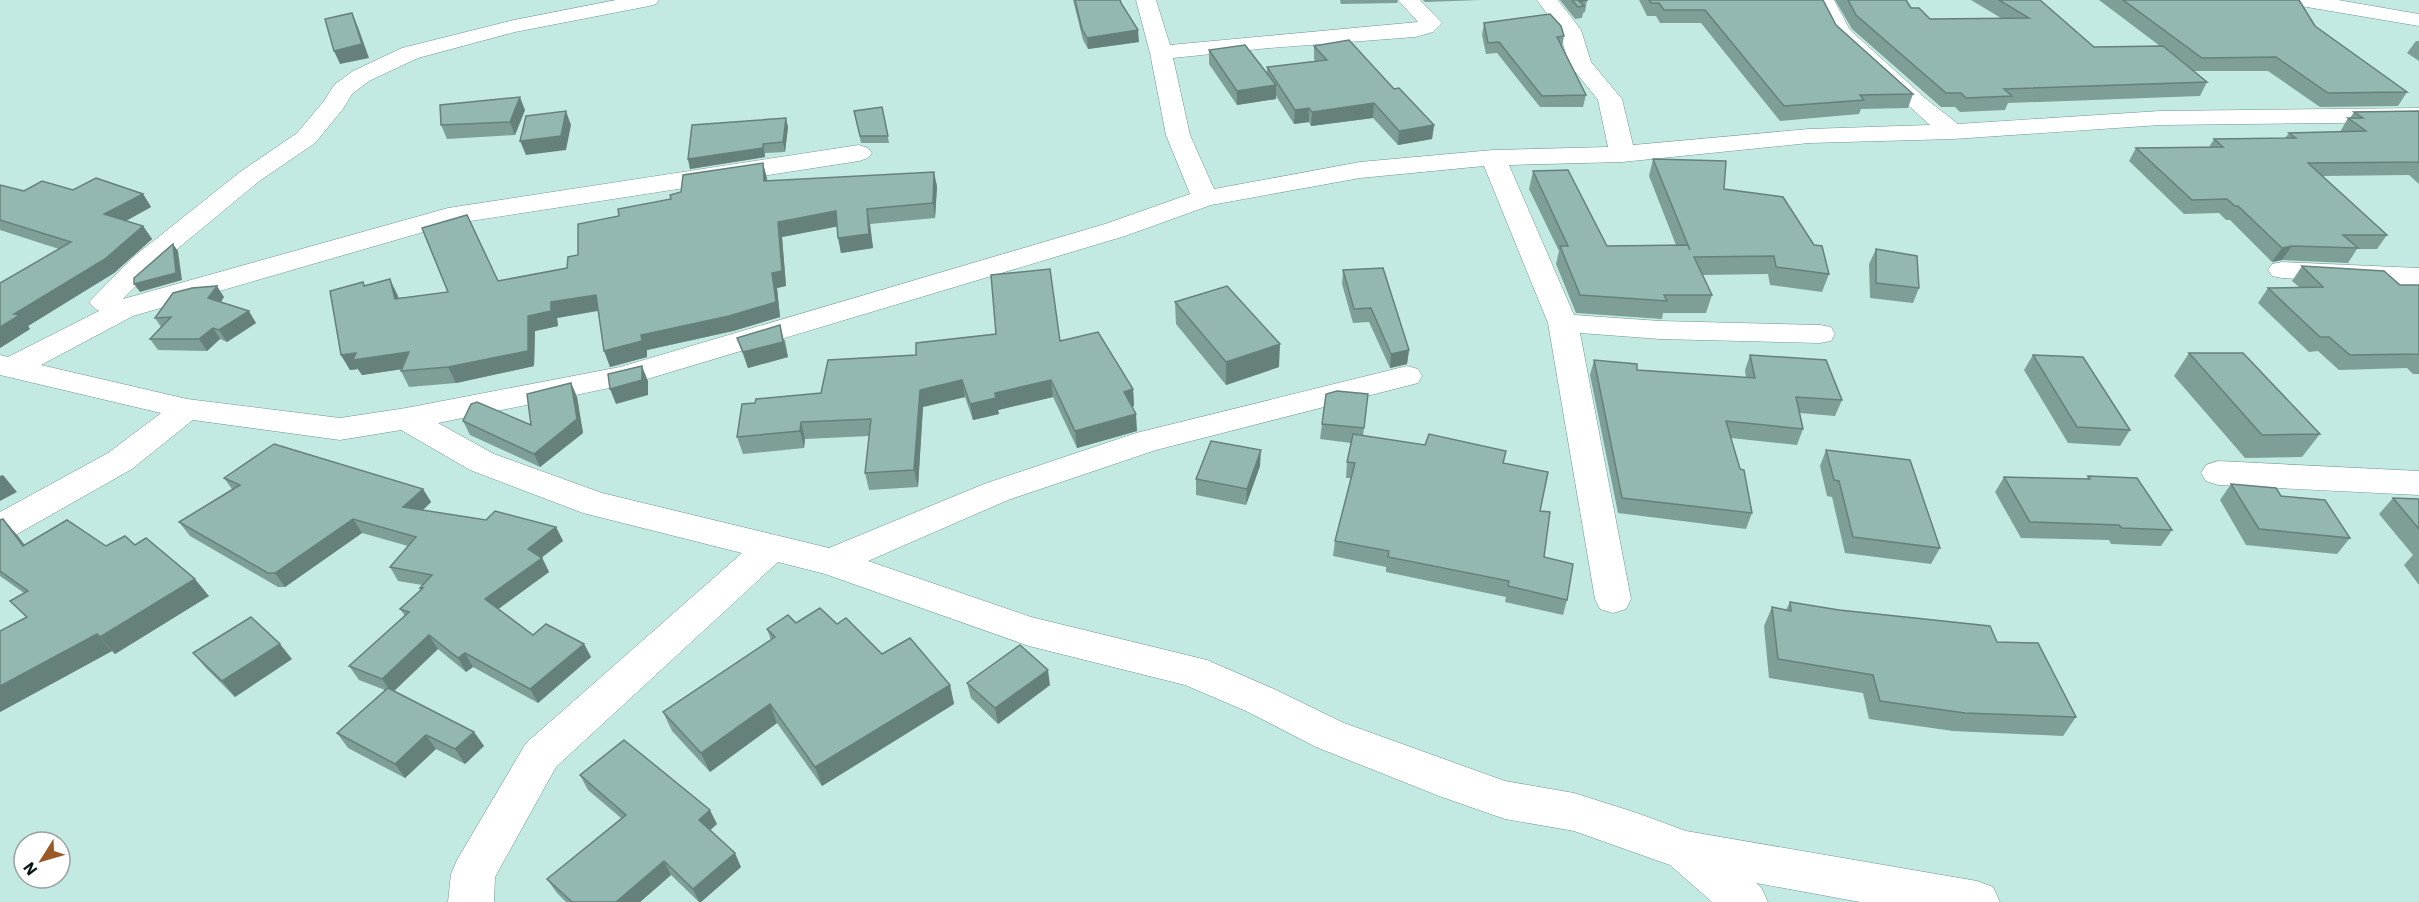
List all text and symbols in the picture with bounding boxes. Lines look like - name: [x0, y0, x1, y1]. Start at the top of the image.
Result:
- north arrow: [12, 830, 72, 890]
- text: N: [19, 858, 41, 880]

